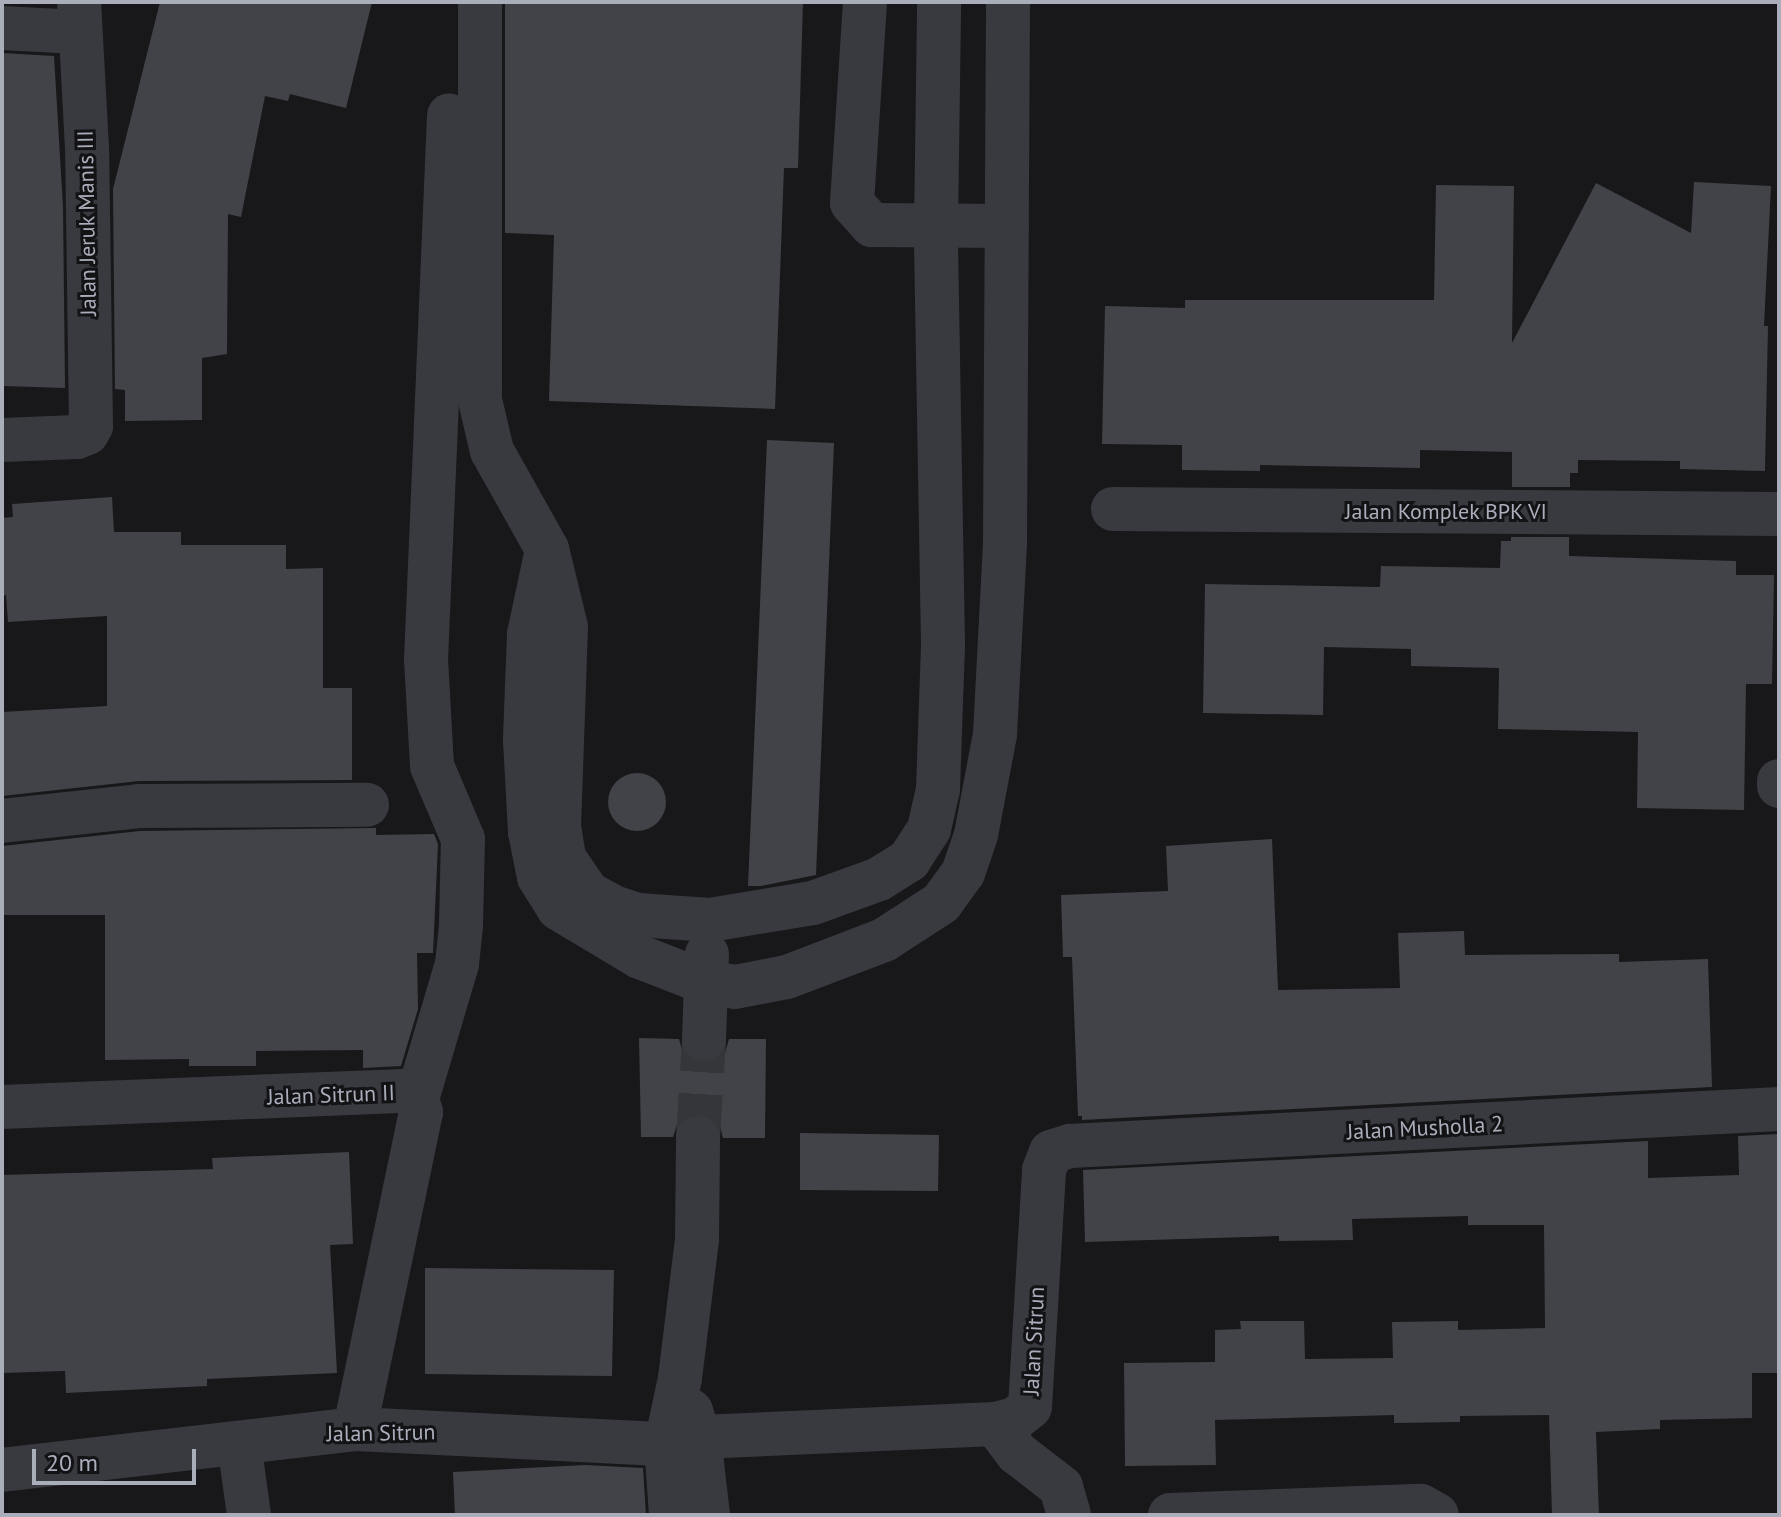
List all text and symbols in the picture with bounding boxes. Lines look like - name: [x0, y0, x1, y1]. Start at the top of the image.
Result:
- street label: Jalan Jeruk Manis III: [72, 130, 102, 316]
- street label: Jalan Komplek BPK VI: [1344, 499, 1548, 525]
- street label: Jalan Sitrun II: [267, 1080, 395, 1110]
- street label: Jalan Musholla 2: [1346, 1111, 1504, 1145]
- street label: Jalan Sitrun: [1018, 1286, 1050, 1396]
- street label: Jalan Sitrun: [326, 1419, 436, 1447]
- scale bar: [36, 1433, 200, 1483]
- text: 20 m: [46, 1447, 98, 1478]

